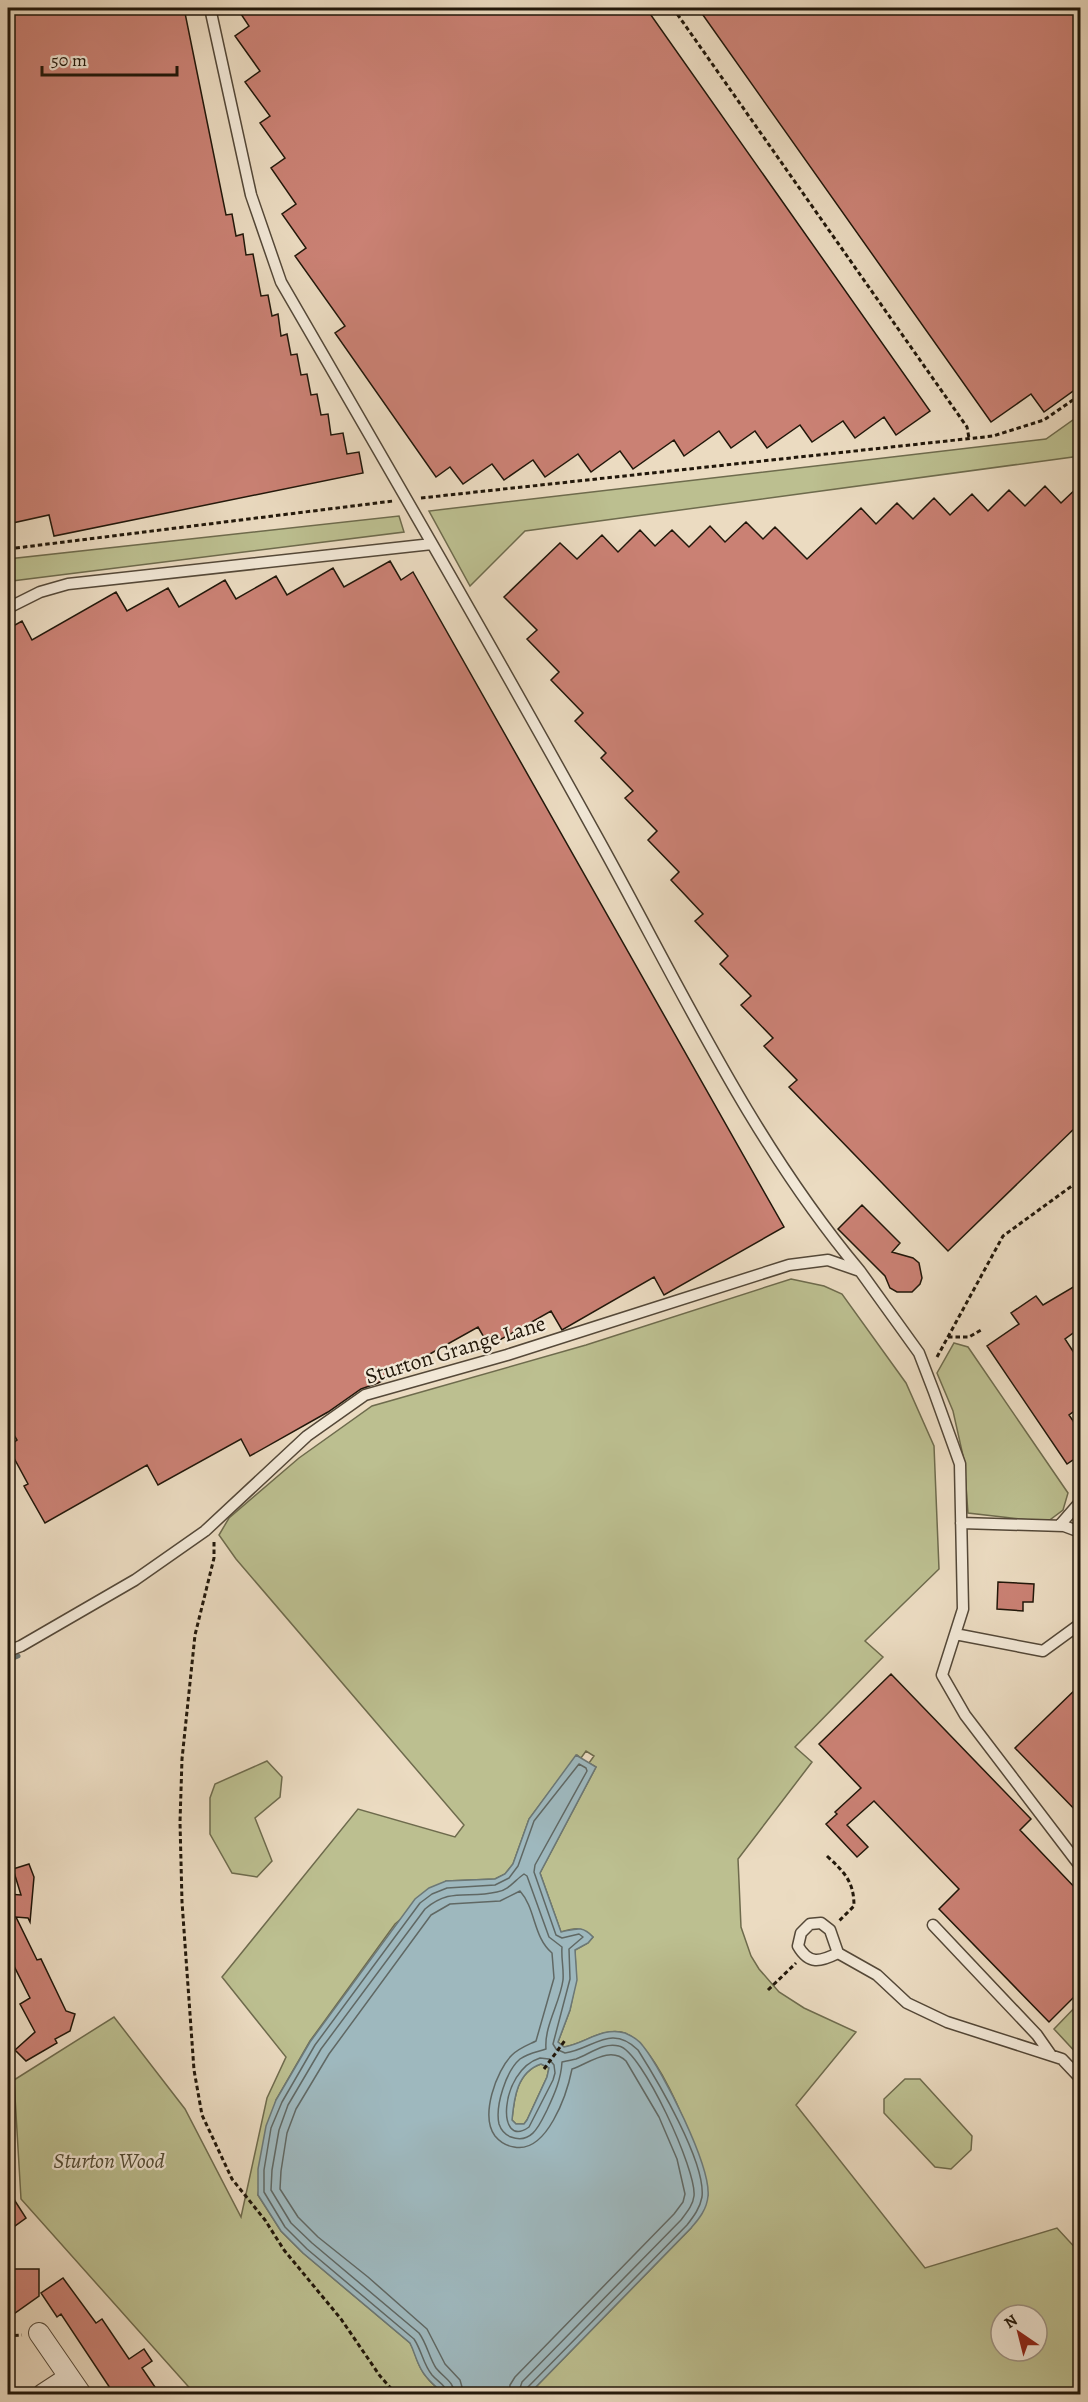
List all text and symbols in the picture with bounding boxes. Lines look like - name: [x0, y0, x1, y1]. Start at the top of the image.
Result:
- scale bar: [42, 39, 177, 77]
- text: 50 m: [51, 48, 87, 72]
- street label: Sturton Grange Lane: [361, 1308, 549, 1392]
- park label: Sturton Wood: [53, 2146, 165, 2176]
- north arrow: [989, 2303, 1049, 2363]
- text: N: [1000, 2309, 1022, 2334]

